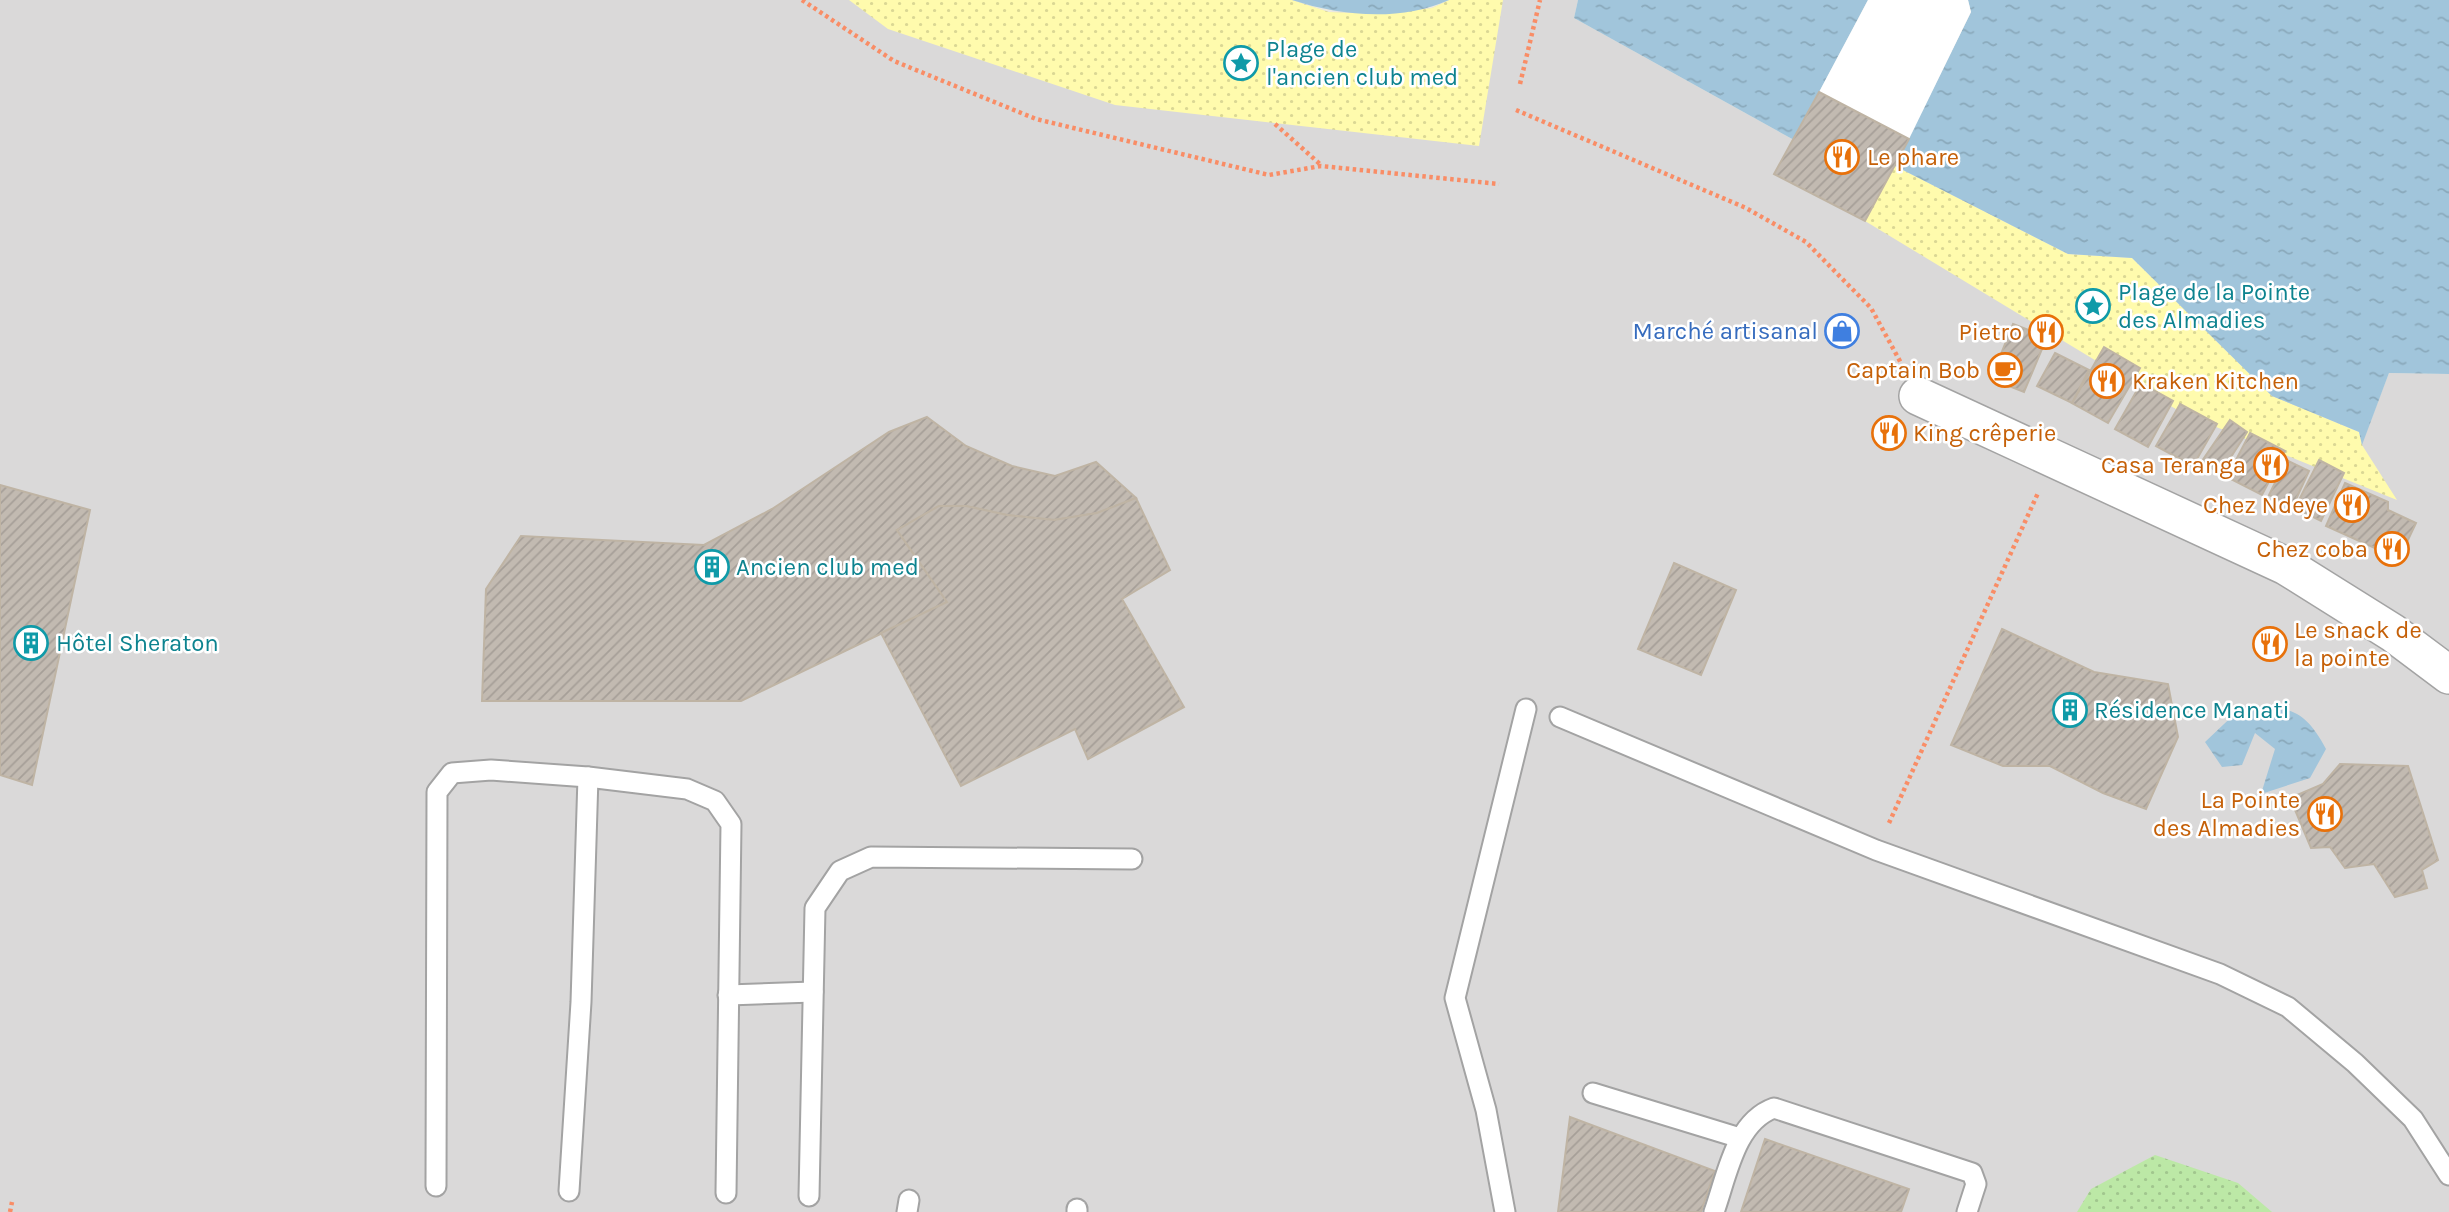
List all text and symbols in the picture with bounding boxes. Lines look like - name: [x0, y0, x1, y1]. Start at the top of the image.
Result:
- place label: Plage de l'ancien club med: [1266, 35, 1458, 91]
- place icon: Plage de l'ancien club med: [1222, 44, 1260, 82]
- restaurant icon: Le phare: [1823, 138, 1861, 176]
- place label: Le phare: [1867, 143, 1959, 171]
- place label: Plage de la Pointe des Almadies: [2118, 278, 2310, 334]
- place icon: Plage de la Pointe des Almadies: [2074, 287, 2112, 325]
- shop icon: Marché artisanal: [1823, 312, 1861, 350]
- restaurant icon: Pietro: [2027, 313, 2065, 351]
- place label: Marché artisanal: [1633, 317, 1818, 345]
- place label: Pietro: [1958, 318, 2022, 346]
- cafe icon: Captain Bob: [1986, 351, 2024, 389]
- place label: Captain Bob: [1846, 356, 1980, 384]
- restaurant icon: Kraken Kitchen: [2088, 362, 2126, 400]
- place label: Kraken Kitchen: [2132, 367, 2299, 395]
- restaurant icon: King crêperie: [1870, 414, 1908, 452]
- place label: King crêperie: [1913, 419, 2056, 447]
- restaurant icon: Casa Teranga: [2252, 446, 2290, 484]
- place label: Casa Teranga: [2101, 451, 2246, 479]
- restaurant icon: Chez Ndeye: [2333, 486, 2371, 524]
- place label: Chez Ndeye: [2203, 491, 2328, 519]
- restaurant icon: Chez coba: [2373, 530, 2411, 568]
- place label: Chez coba: [2256, 535, 2368, 563]
- building icon: Ancien club med: [693, 548, 731, 586]
- place label: Ancien club med: [736, 553, 919, 581]
- place label: Le snack de la pointe: [2294, 616, 2422, 672]
- building icon: Hôtel Sheraton: [12, 624, 50, 662]
- restaurant icon: Le snack de la pointe: [2251, 625, 2289, 663]
- place label: Hôtel Sheraton: [56, 629, 219, 657]
- building icon: Résidence Manati: [2051, 691, 2089, 729]
- place label: Résidence Manati: [2094, 696, 2290, 724]
- place label: La Pointe des Almadies: [2153, 786, 2300, 842]
- restaurant icon: La Pointe des Almadies: [2306, 795, 2344, 833]

